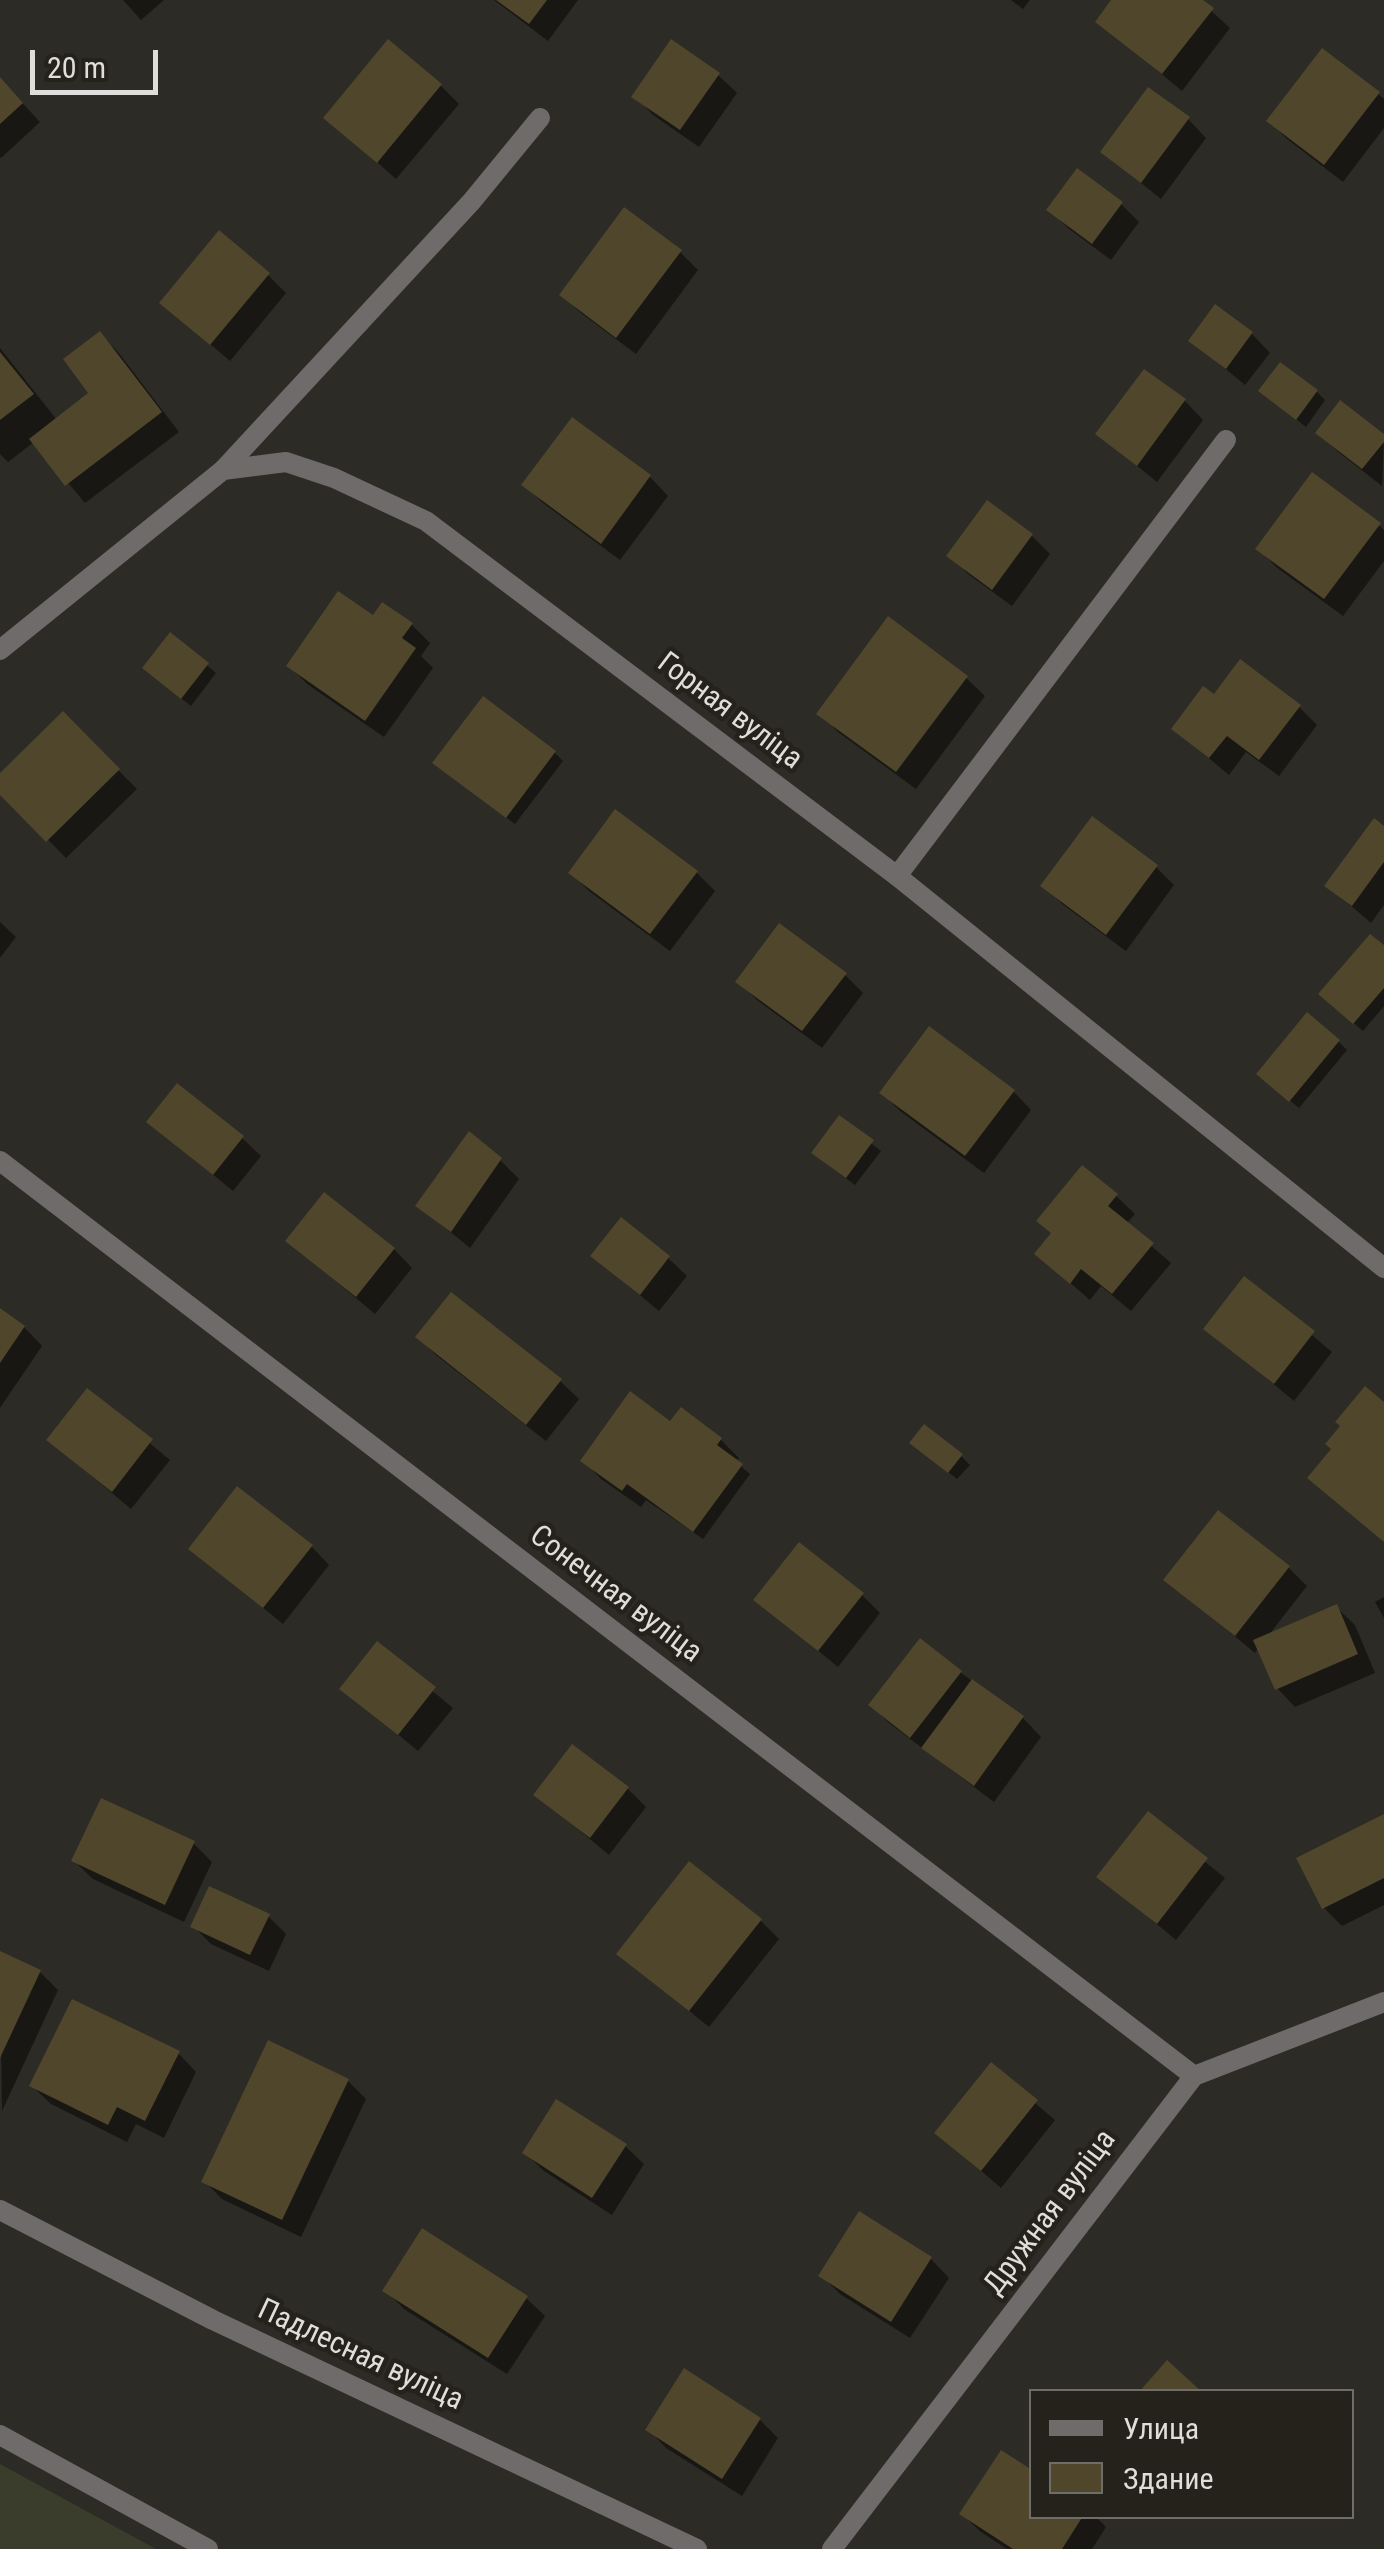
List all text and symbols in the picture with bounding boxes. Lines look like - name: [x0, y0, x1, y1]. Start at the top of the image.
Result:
- scale bar: [35, 30, 162, 92]
- text: 20 m: [47, 50, 106, 85]
- street label: Горная вуліца: [650, 646, 808, 778]
- street label: Сонечная вуліца: [522, 1519, 708, 1671]
- street label: Дружная вуліца: [977, 2124, 1125, 2302]
- street label: Падлесная вуліца: [252, 2293, 468, 2419]
- legend: [1029, 2389, 1354, 2519]
- text: Улица: [1123, 2411, 1199, 2446]
- text: Здание: [1123, 2461, 1214, 2496]

